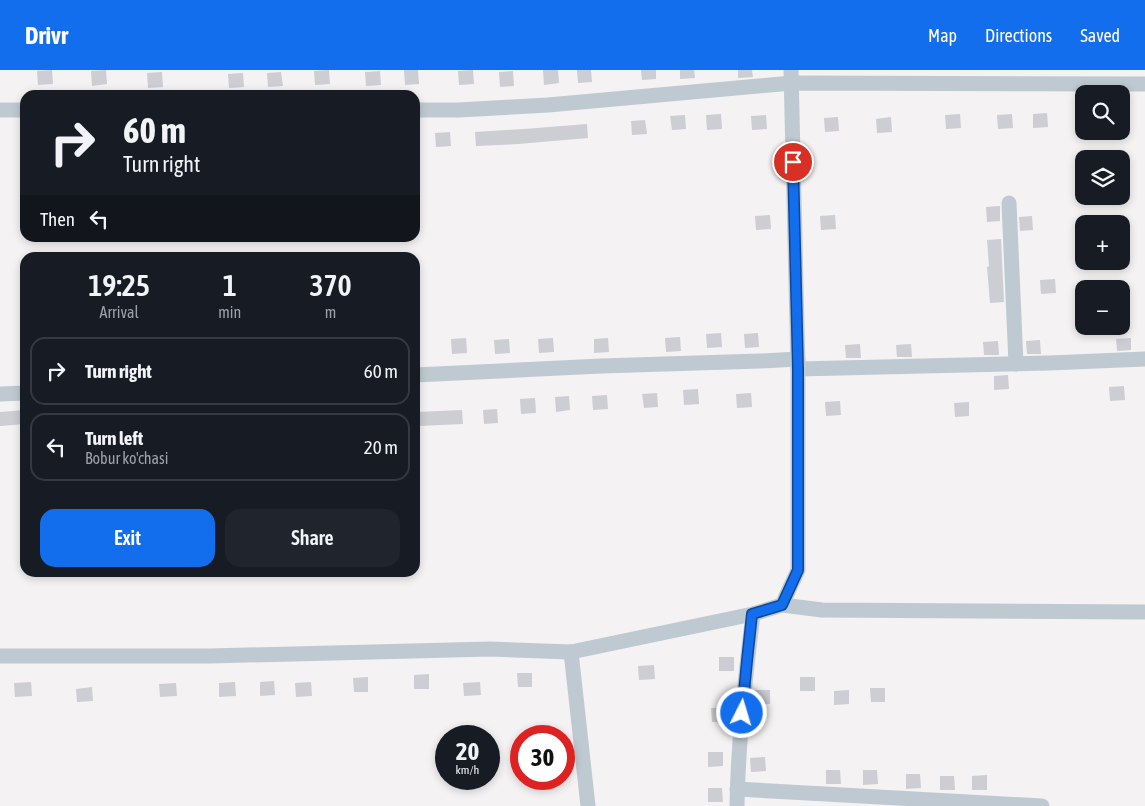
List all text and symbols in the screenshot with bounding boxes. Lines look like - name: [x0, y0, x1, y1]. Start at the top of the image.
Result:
- text: Drivr: [25, 22, 68, 49]
- text: Map: [928, 25, 957, 46]
- text: Directions: [985, 25, 1052, 46]
- text: Saved: [1080, 25, 1120, 46]
- map controls: [1075, 85, 1130, 335]
- button: search: [1075, 85, 1130, 140]
- icon: right: [40, 110, 105, 175]
- text: 60 m: [123, 110, 186, 150]
- pin: [772, 141, 814, 183]
- icon: arrive: [779, 148, 807, 176]
- button: layers: [1075, 150, 1130, 205]
- text: Turn right: [123, 151, 200, 177]
- icon: left: [85, 205, 113, 233]
- text: Then: [40, 208, 75, 230]
- button: +: [1075, 215, 1130, 270]
- text: 19:25: [88, 268, 150, 302]
- text: 1: [223, 268, 237, 302]
- text: 370: [309, 268, 352, 302]
- button: −: [1075, 280, 1130, 335]
- text: Arrival: [100, 303, 139, 321]
- text: min: [218, 303, 241, 321]
- text: m: [325, 303, 336, 321]
- icon: right: [42, 357, 70, 385]
- text: Turn right: [85, 360, 152, 382]
- text: 60 m: [364, 360, 398, 382]
- text: Turn left: [85, 427, 143, 449]
- icon: left: [42, 433, 70, 461]
- text: 20 m: [364, 436, 398, 458]
- text: Bobur ko'chasi: [85, 449, 168, 467]
- button: Exit: [40, 509, 215, 567]
- button: Share: [225, 509, 400, 567]
- position arrow: [715, 686, 767, 738]
- speed limit sign: 30: [510, 725, 575, 790]
- text: 20: [456, 737, 479, 765]
- text: km/h: [456, 763, 479, 777]

